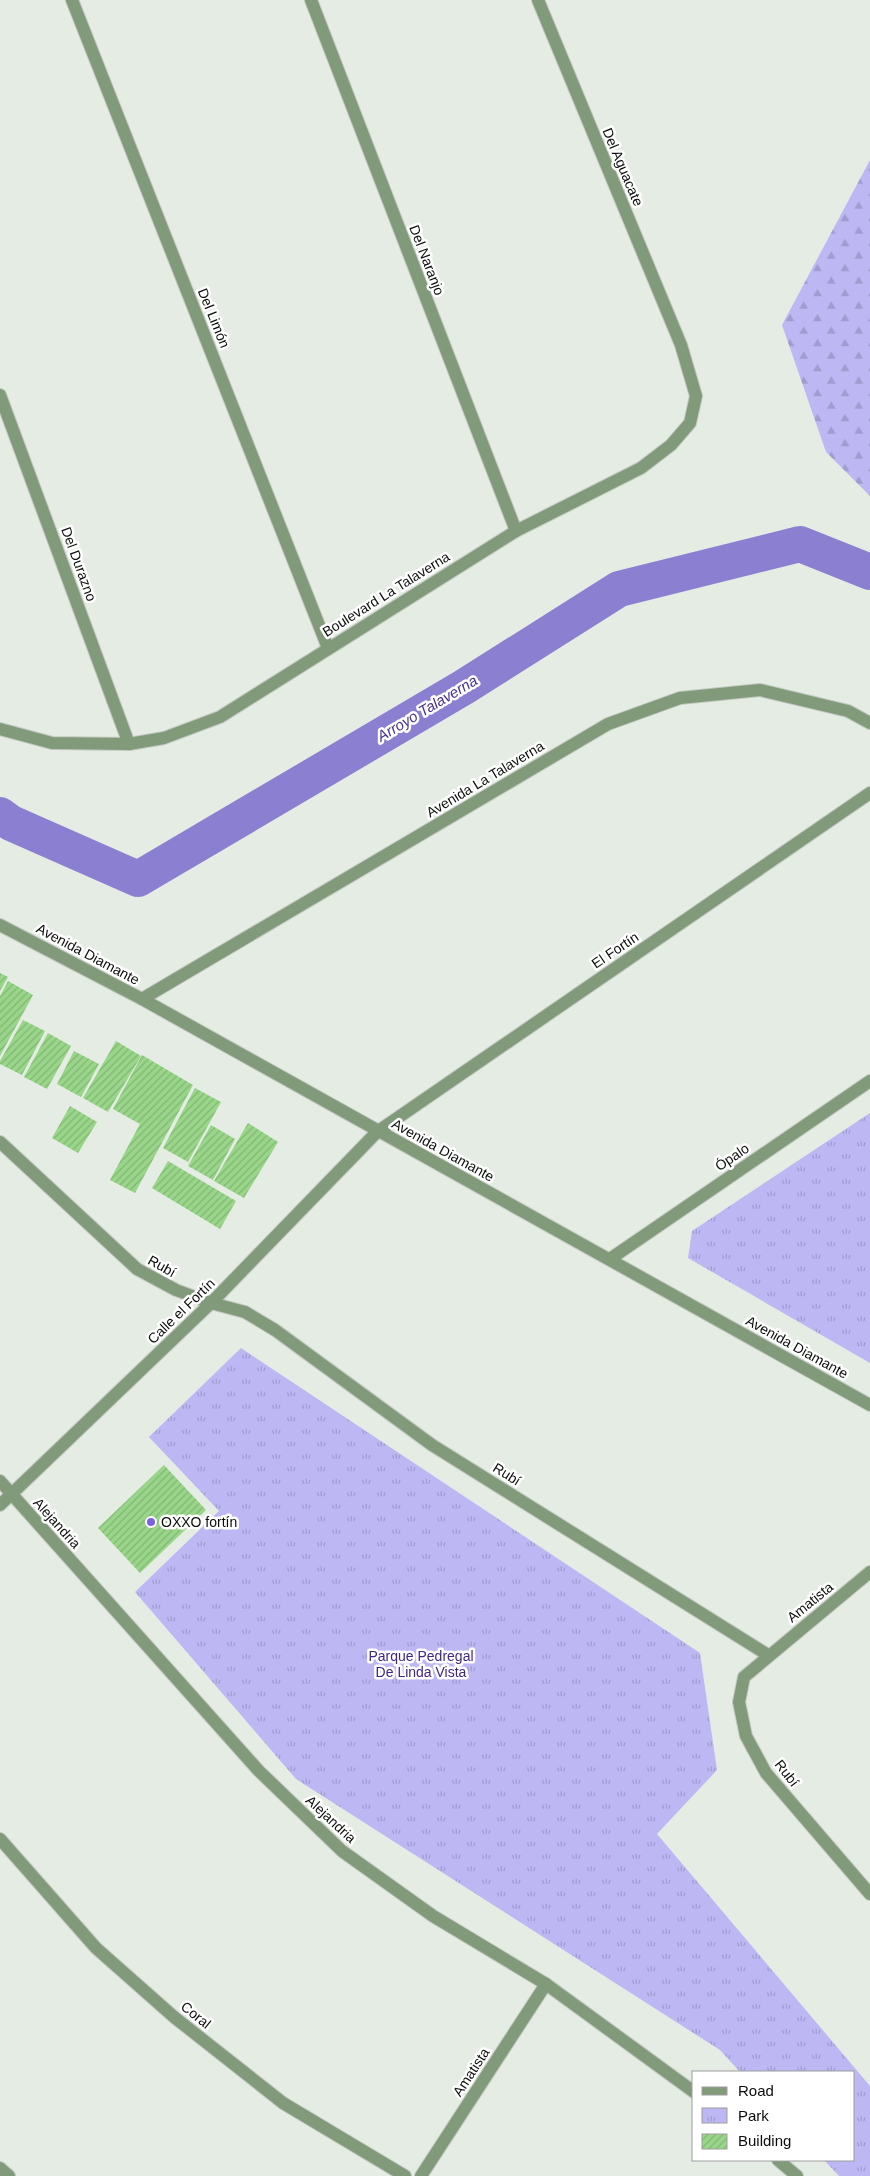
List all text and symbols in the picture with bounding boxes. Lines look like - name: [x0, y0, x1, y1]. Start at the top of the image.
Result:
- street label: Del Aguacate: [599, 126, 647, 209]
- street label: Del Naranjo: [406, 223, 448, 298]
- street label: Del Limón: [195, 286, 233, 350]
- street label: Del Durazno: [58, 525, 100, 603]
- street label: Boulevard La Talaverna: [319, 548, 453, 640]
- water label: Arroyo Talaverna: [373, 671, 480, 745]
- street label: Avenida La Talaverna: [423, 737, 547, 820]
- street label: Avenida Diamante: [34, 920, 142, 988]
- street label: El Fortín: [589, 929, 641, 971]
- street label: Avenida Diamante: [389, 1115, 497, 1185]
- street label: Ópalo: [712, 1140, 752, 1174]
- street label: Rubí: [145, 1252, 179, 1280]
- street label: Calle el Fortín: [144, 1275, 218, 1347]
- street label: Avenida Diamante: [743, 1312, 851, 1382]
- street label: Rubí: [490, 1459, 524, 1489]
- street label: Alejandria: [30, 1495, 84, 1552]
- place label: OXXO fortín: [161, 1514, 237, 1530]
- marker: OXXO fortín: [145, 1516, 157, 1528]
- street label: Amatista: [784, 1579, 836, 1625]
- park label: Parque Pedregal De Linda Vista: [368, 1648, 474, 1680]
- street label: Rubí: [772, 1756, 802, 1790]
- street label: Alejandria: [303, 1792, 359, 1846]
- street label: Coral: [178, 1998, 214, 2032]
- street label: Amatista: [449, 2045, 493, 2099]
- legend: [692, 2071, 855, 2161]
- text: Road: [738, 2082, 774, 2099]
- text: Park: [738, 2107, 769, 2124]
- text: Building: [738, 2132, 791, 2149]

